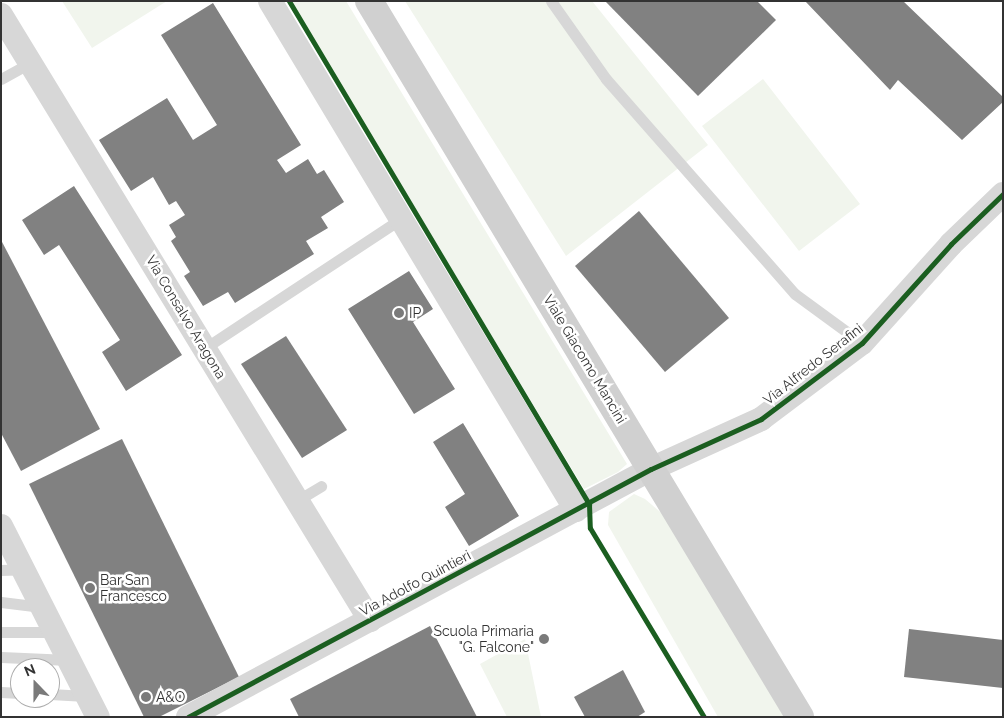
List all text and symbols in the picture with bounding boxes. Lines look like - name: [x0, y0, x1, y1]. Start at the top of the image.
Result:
- street label: Via Consalvo Aragona: [142, 252, 230, 382]
- street label: Viale Giacomo Mancini: [540, 292, 630, 426]
- place label: IP: [409, 305, 421, 321]
- marker: IP: [393, 307, 405, 319]
- street label: Via Alfredo Serafini: [760, 320, 866, 408]
- street label: Via Adolfo Quintieri: [356, 546, 474, 620]
- place label: Bar San Francesco: [100, 572, 167, 604]
- marker: Bar San Francesco: [84, 582, 96, 594]
- place label: Scuola Primaria "G. Falcone": [433, 623, 534, 656]
- marker: Scuola Primaria "G. Falcone": [538, 633, 550, 645]
- north arrow: [10, 658, 60, 708]
- text: N: [22, 661, 38, 679]
- place label: A&O: [156, 689, 185, 705]
- marker: A&O: [140, 691, 152, 703]

